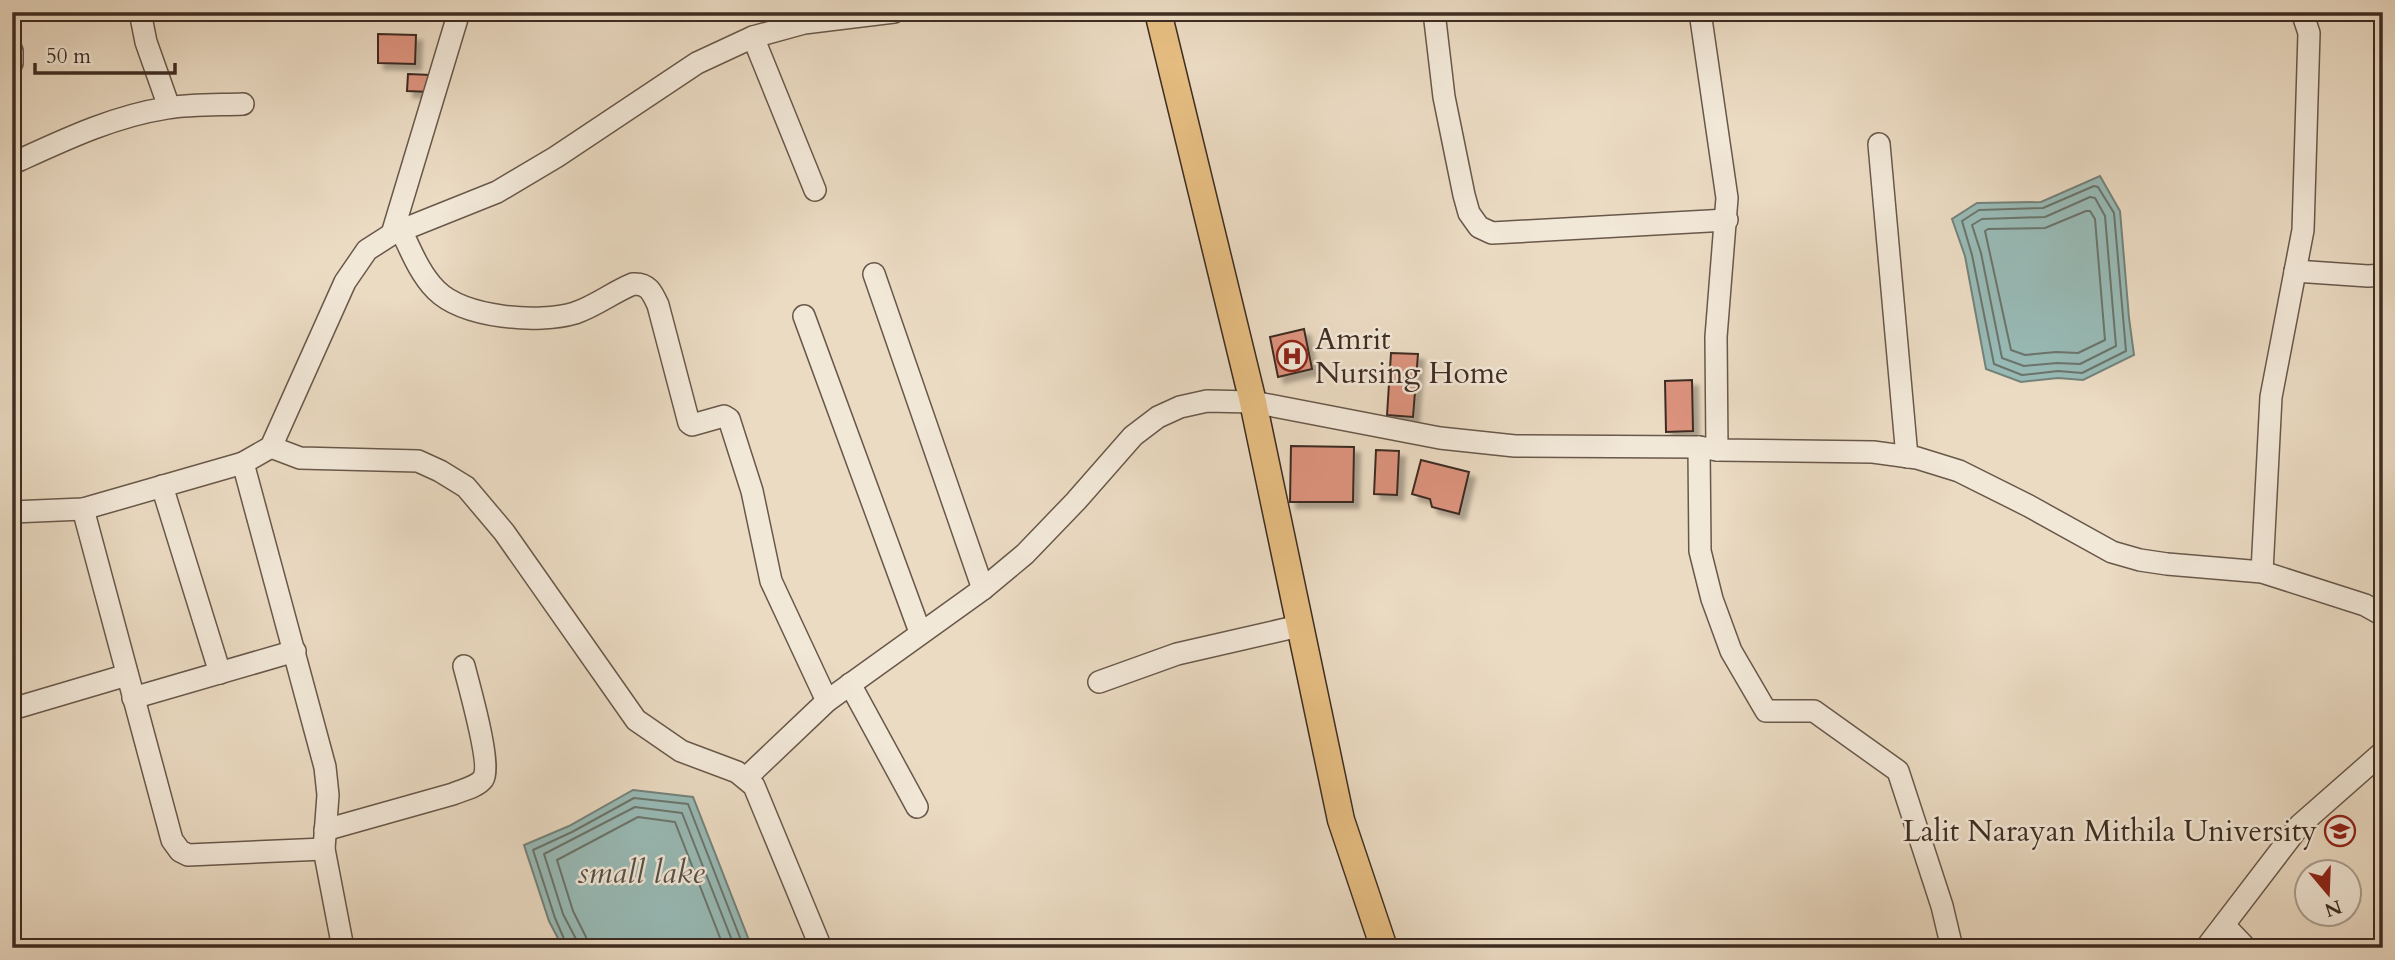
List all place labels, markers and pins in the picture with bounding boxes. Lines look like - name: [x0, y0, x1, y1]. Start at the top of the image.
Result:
- place label: Amrit Nursing Home: [1315, 319, 1509, 394]
- hospital icon: Amrit Nursing Home: [1275, 339, 1309, 373]
- place label: Lalit Narayan Mithila University: [1903, 811, 2317, 852]
- school or university icon: Lalit Narayan Mithila University: [2323, 814, 2357, 848]

